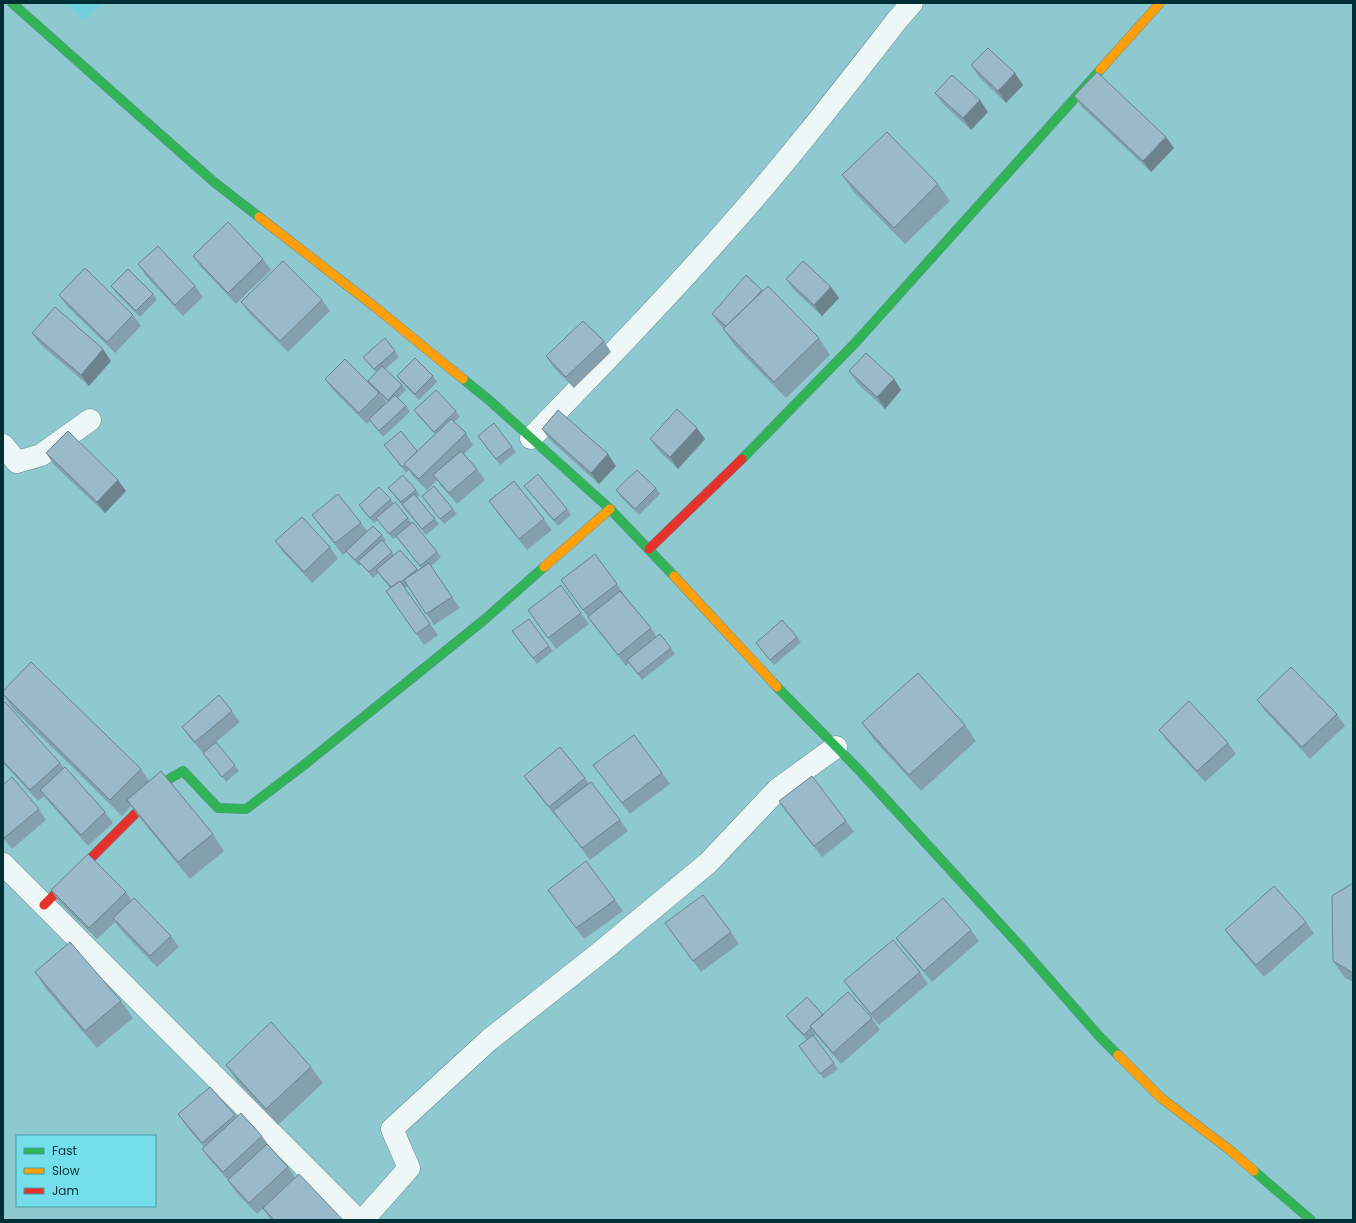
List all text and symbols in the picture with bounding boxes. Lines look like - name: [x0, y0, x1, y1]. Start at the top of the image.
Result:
- legend: [16, 1135, 156, 1207]
- text: Fast: [52, 1142, 77, 1159]
- text: Slow: [52, 1162, 80, 1179]
- text: Jam: [52, 1182, 79, 1199]

